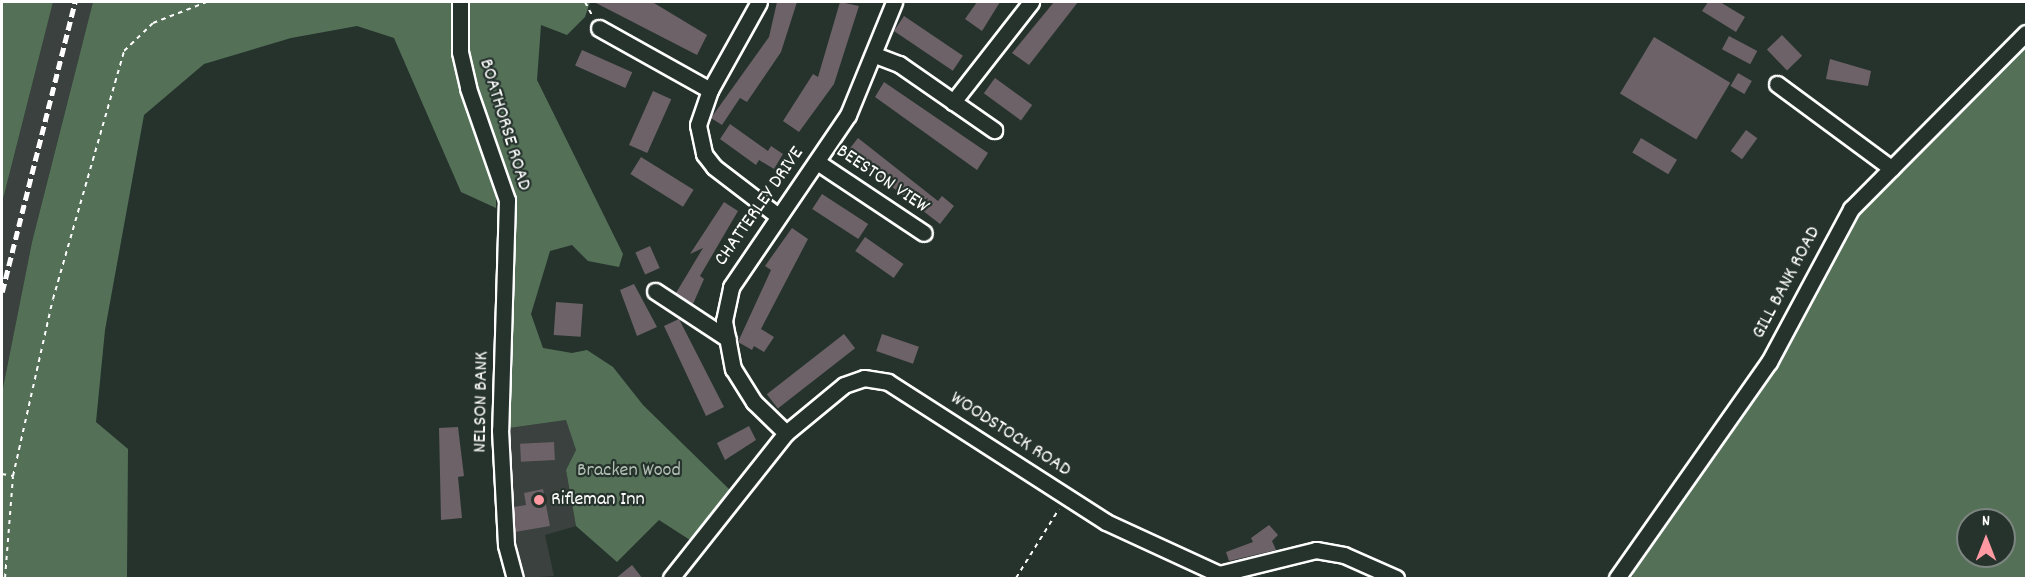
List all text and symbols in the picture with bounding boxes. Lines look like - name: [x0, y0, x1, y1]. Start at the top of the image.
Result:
- street label: BOATHORSE ROAD: [473, 56, 535, 194]
- street label: BEESTON VIEW: [831, 140, 933, 220]
- street label: CHATTERLEY DRIVE: [710, 143, 810, 271]
- street label: GILL BANK ROAD: [1747, 223, 1827, 343]
- street label: NELSON BANK: [469, 351, 495, 453]
- street label: WOODSTOCK ROAD: [945, 387, 1075, 483]
- park label: Bracken Wood: [577, 459, 681, 483]
- place label: Rifleman Inn: [551, 488, 645, 512]
- marker: Rifleman Inn: [532, 493, 546, 507]
- north arrow: [1956, 508, 2016, 568]
- text: N: [1982, 510, 1990, 533]

